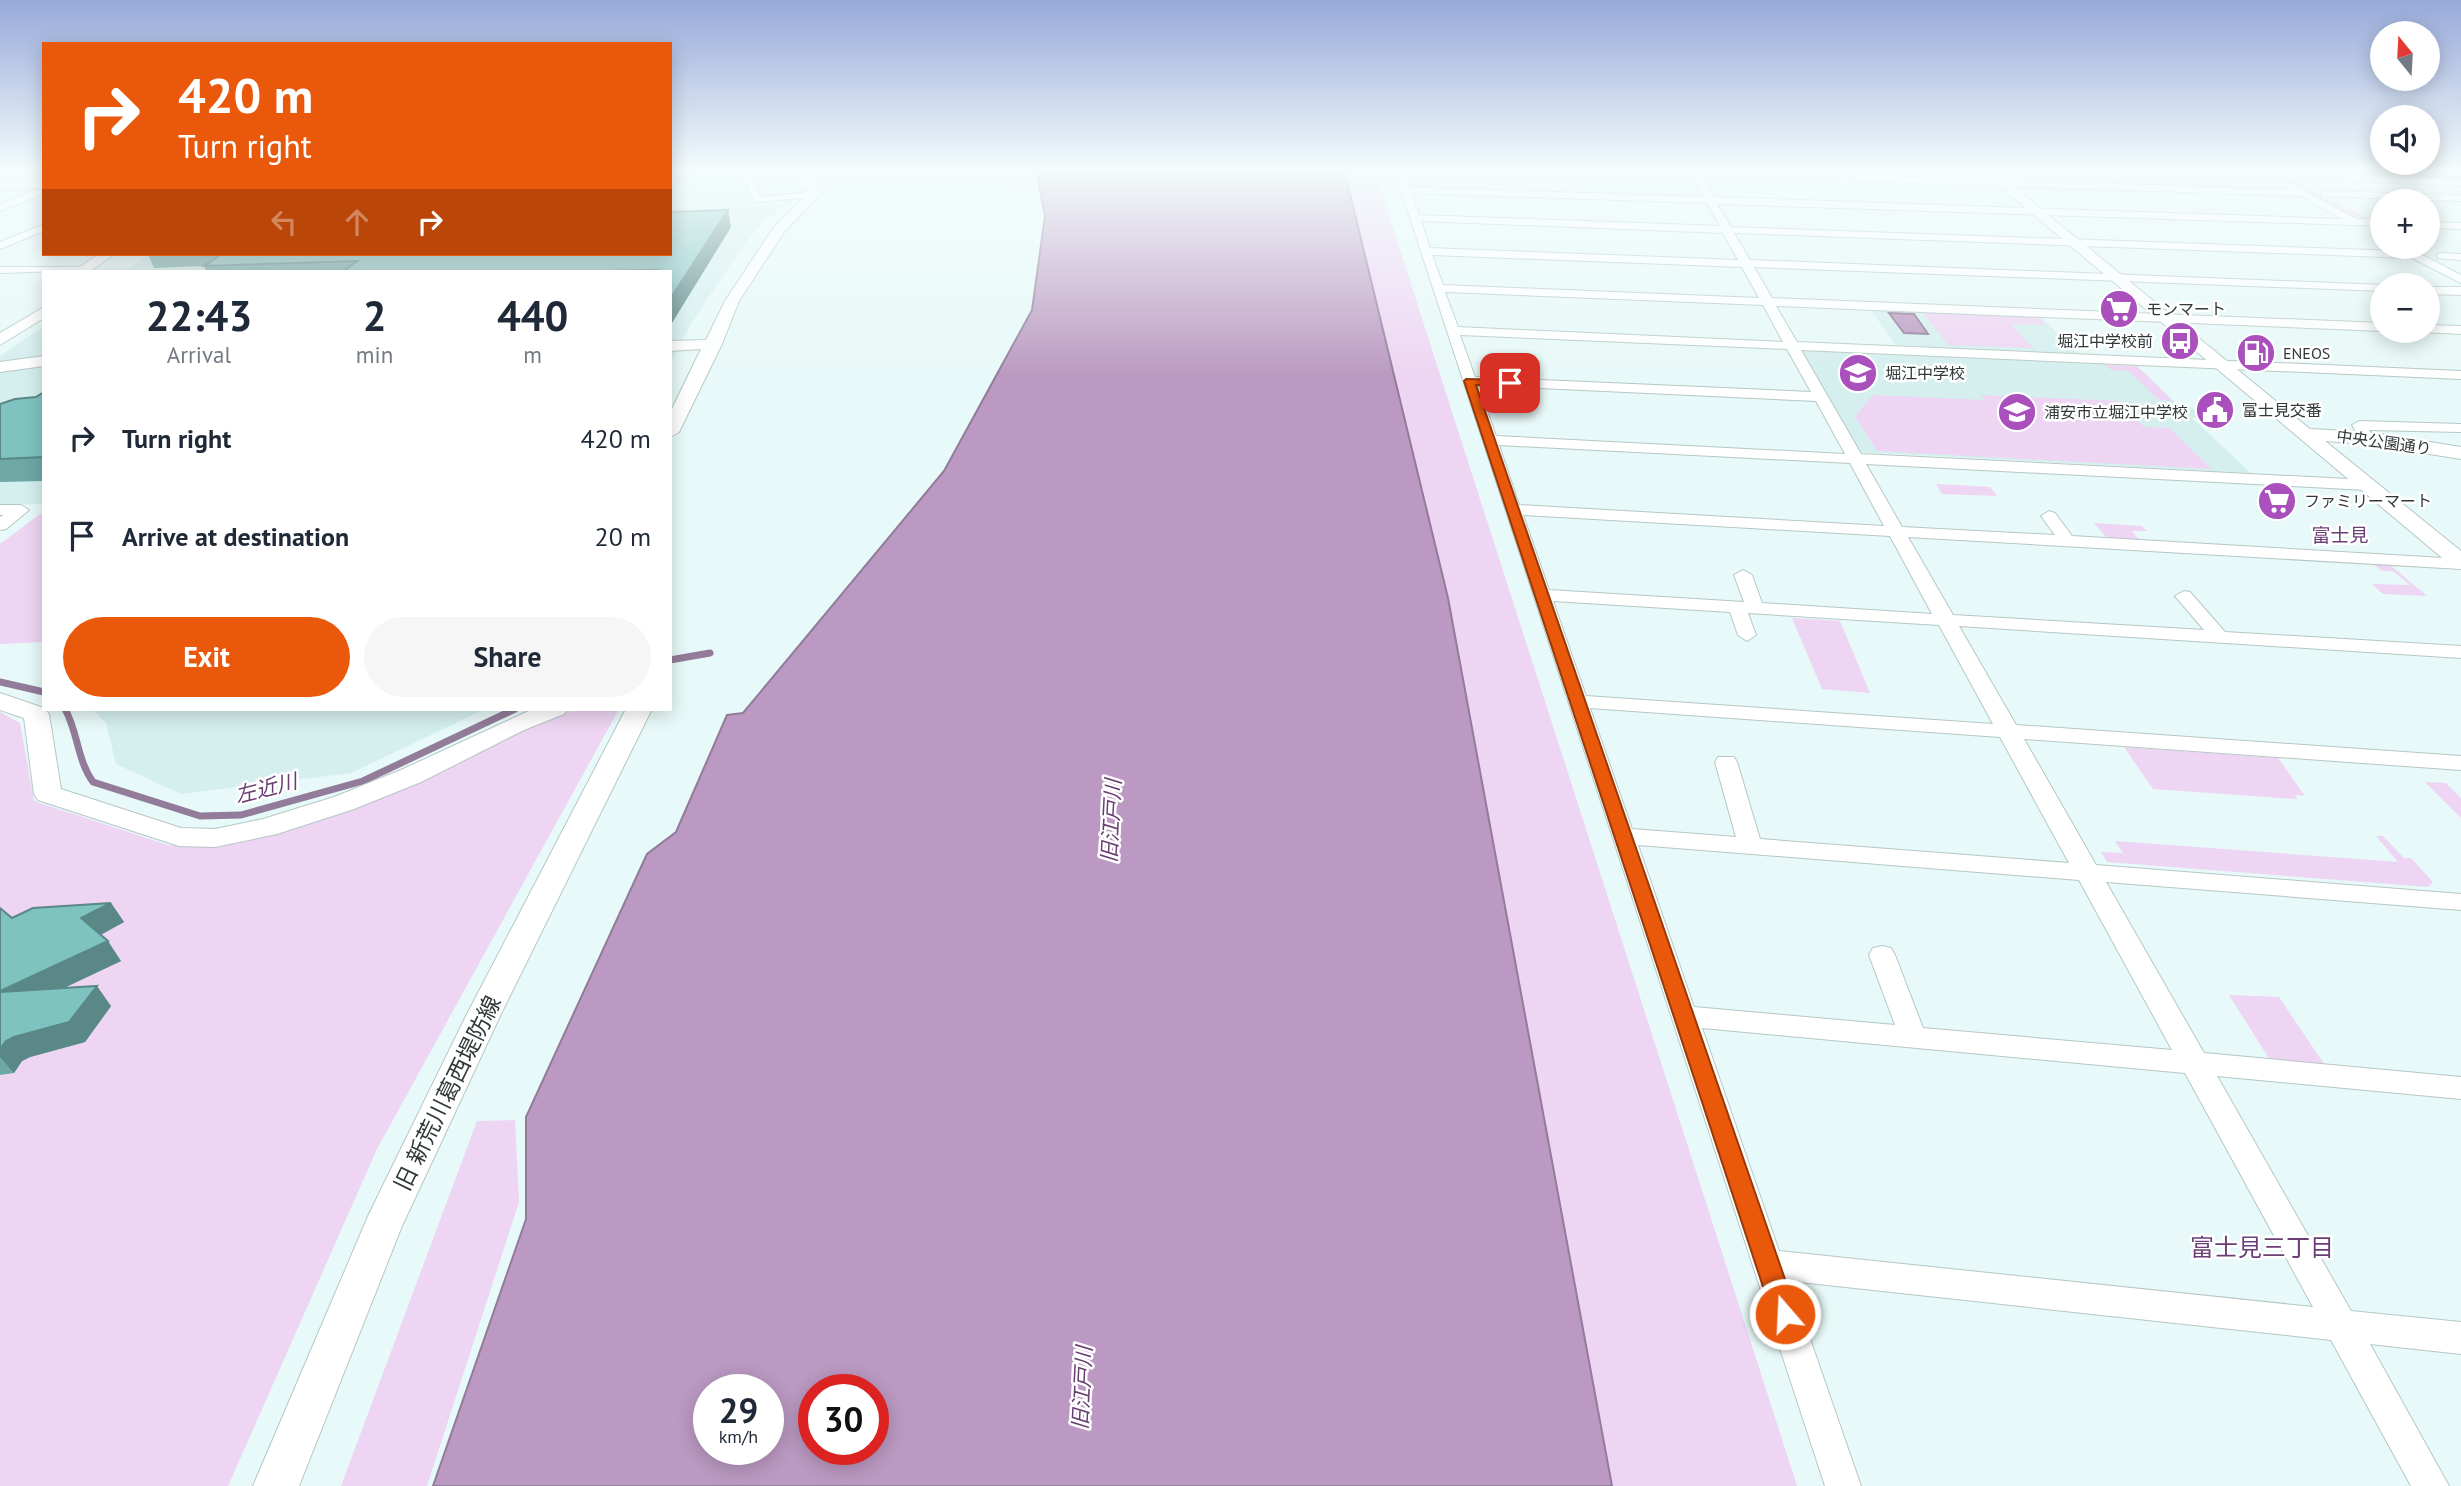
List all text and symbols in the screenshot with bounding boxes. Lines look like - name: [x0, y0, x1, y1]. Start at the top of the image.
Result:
- north arrow: [2370, 21, 2440, 91]
- map controls: [2370, 21, 2440, 343]
- text: 420 m: [178, 63, 313, 127]
- icon: right: [63, 70, 154, 161]
- button: sound: [2370, 105, 2440, 175]
- text: Turn right: [178, 125, 312, 167]
- button: +: [2370, 189, 2440, 259]
- icon: left: [265, 203, 303, 241]
- icon: ahead: [338, 203, 376, 241]
- icon: right: [411, 203, 449, 241]
- button: −: [2370, 273, 2440, 343]
- text: 22:43: [146, 288, 252, 343]
- text: 2: [363, 288, 386, 343]
- text: 440: [497, 288, 568, 343]
- supermarket icon: モンマート: [2098, 288, 2140, 330]
- place label: モンマート: [2146, 299, 2226, 319]
- bus stop icon: 堀江中学校前: [2159, 320, 2201, 362]
- place label: 堀江中学校前: [2057, 331, 2153, 351]
- fuel station icon: ENEOS: [2235, 332, 2277, 374]
- text: Arrival: [167, 340, 231, 369]
- text: min: [356, 340, 393, 369]
- text: m: [523, 340, 542, 369]
- place label: ENEOS: [2283, 343, 2330, 363]
- school or university icon: 堀江中学校: [1837, 352, 1879, 394]
- pin: [1480, 353, 1540, 413]
- place label: 堀江中学校: [1885, 363, 1965, 383]
- icon: arrive: [1491, 364, 1529, 402]
- public building icon: 富士見交番: [2194, 389, 2236, 431]
- school or university icon: 浦安市立堀江中学校: [1996, 391, 2038, 433]
- place label: 富士見交番: [2242, 400, 2322, 420]
- place label: 浦安市立堀江中学校: [2044, 402, 2188, 422]
- icon: right: [63, 419, 101, 457]
- text: Turn right: [122, 422, 231, 455]
- text: 420 m: [580, 422, 651, 455]
- street label: 中央公園通り: [2335, 425, 2433, 459]
- supermarket icon: ファミリーマート: [2256, 480, 2298, 522]
- place label: ファミリーマート: [2304, 491, 2432, 511]
- icon: arrive: [63, 517, 101, 555]
- text: Arrive at destination: [122, 520, 349, 553]
- text: 20 m: [595, 520, 651, 553]
- district label: 富士見: [2311, 523, 2369, 547]
- button: Exit: [63, 617, 350, 697]
- button: Share: [364, 617, 651, 697]
- water label: 左近川: [232, 767, 302, 809]
- water label: 旧江戸川: [1095, 776, 1127, 864]
- street label: 旧 新荒川葛西堤防線: [387, 991, 507, 1195]
- district label: 富士見三丁目: [2190, 1232, 2334, 1263]
- position arrow: [1748, 1277, 1822, 1351]
- water label: 旧江戸川: [1066, 1343, 1098, 1431]
- speed limit sign: 30: [798, 1374, 889, 1465]
- text: 29: [719, 1387, 758, 1433]
- text: km/h: [719, 1425, 758, 1448]

